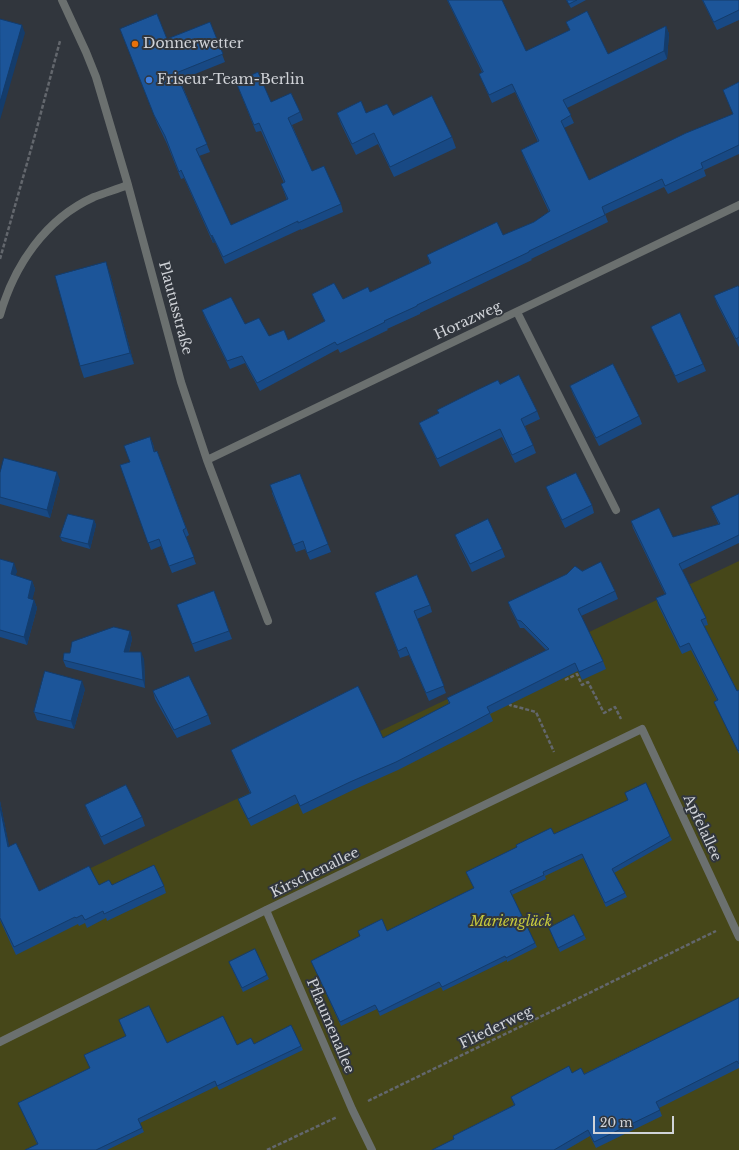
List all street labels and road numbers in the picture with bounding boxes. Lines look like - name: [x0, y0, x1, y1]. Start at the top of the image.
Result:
- street label: Plautusstraße: [154, 259, 196, 357]
- street label: Horazweg: [432, 298, 504, 344]
- street label: Apfelallee: [679, 792, 725, 864]
- street label: Kirschenallee: [268, 844, 362, 902]
- street label: Pflaumenallee: [302, 976, 358, 1076]
- street label: Fliederweg: [457, 1003, 535, 1053]

